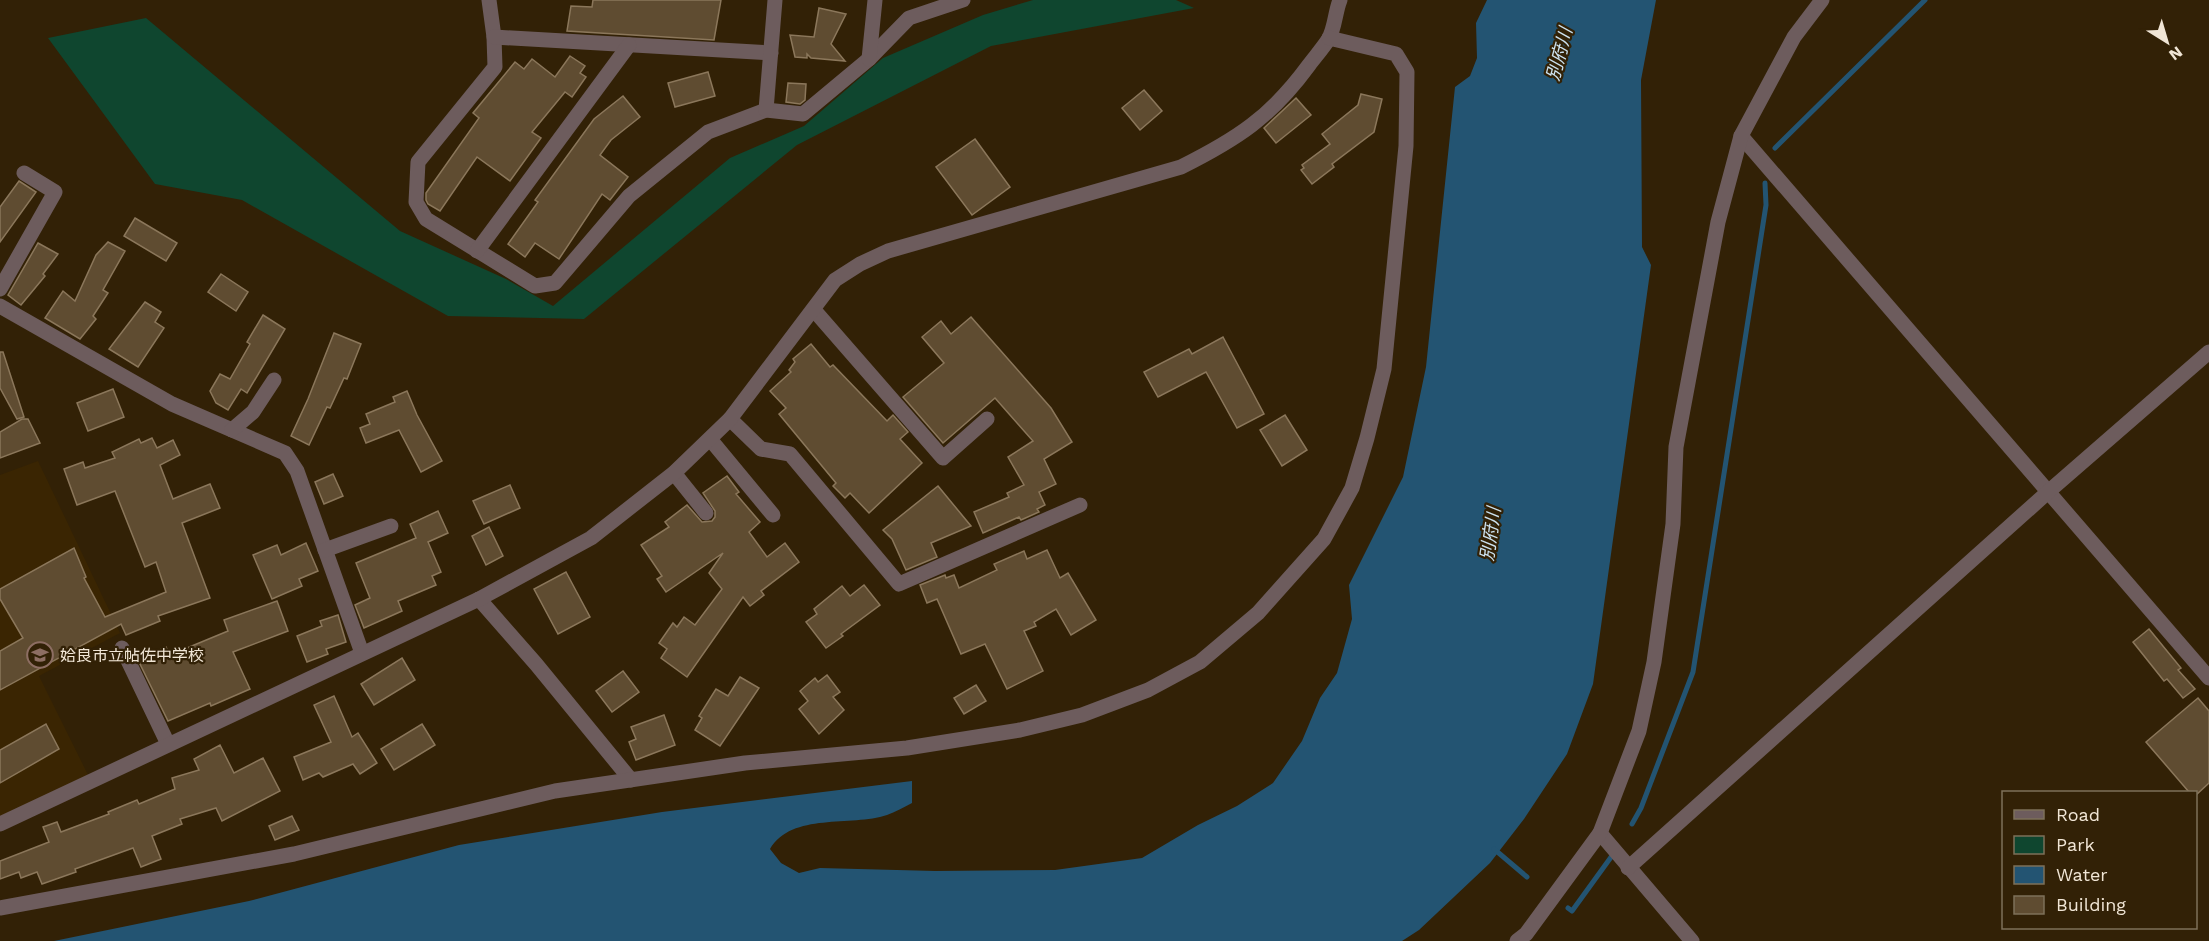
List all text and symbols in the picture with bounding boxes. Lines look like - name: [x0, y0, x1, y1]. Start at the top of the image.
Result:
- north arrow: [2137, 12, 2197, 72]
- water label: 別府川: [1542, 23, 1577, 83]
- text: N: [2165, 42, 2186, 65]
- water label: 別府川: [1476, 504, 1504, 562]
- school or university icon: 姶良市立帖佐中学校: [25, 640, 55, 670]
- place label: 姶良市立帖佐中学校: [60, 646, 204, 665]
- legend: [2002, 791, 2197, 929]
- text: Road: [2056, 804, 2100, 825]
- text: Park: [2056, 834, 2095, 855]
- text: Water: [2056, 864, 2108, 885]
- text: Building: [2056, 894, 2126, 915]

